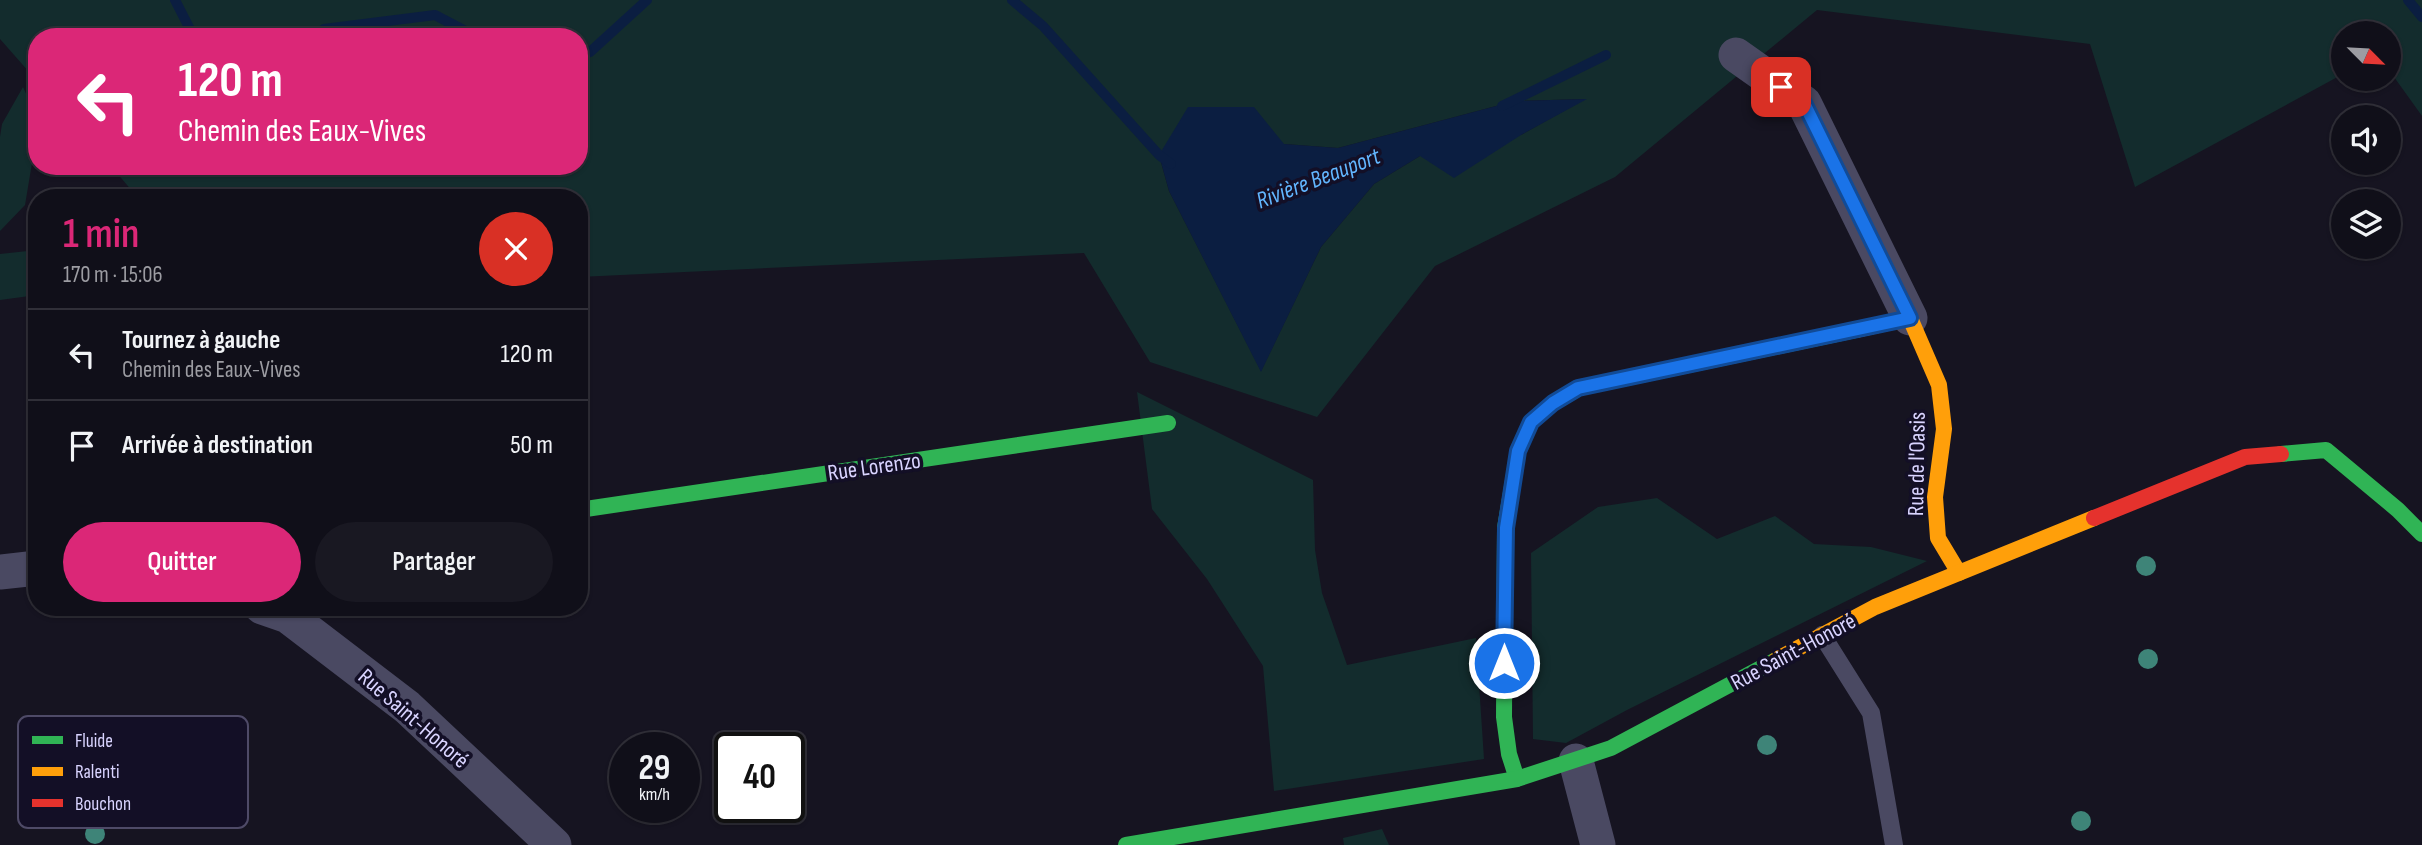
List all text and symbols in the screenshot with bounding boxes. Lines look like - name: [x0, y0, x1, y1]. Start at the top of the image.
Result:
- north arrow: [2331, 21, 2401, 91]
- map controls: [2331, 21, 2401, 259]
- text: 120 m: [178, 52, 283, 111]
- icon: left: [63, 56, 154, 147]
- pin: [1751, 57, 1811, 117]
- icon: arrive: [1762, 68, 1800, 106]
- button: sound: [2331, 105, 2401, 175]
- text: Chemin des Eaux-Vives: [178, 112, 426, 151]
- water label: Rivière Beauport: [1252, 141, 1385, 215]
- button: layers: [2331, 189, 2401, 259]
- text: 1 min: [63, 209, 139, 260]
- button: close: [479, 212, 553, 286]
- text: 170 m · 15:06: [63, 261, 163, 289]
- text: Tournez à gauche: [122, 325, 280, 356]
- icon: left: [63, 336, 101, 374]
- text: 120 m: [500, 339, 553, 370]
- text: Chemin des Eaux-Vives: [122, 356, 300, 384]
- street label: Rue de l'Oasis: [1902, 412, 1932, 516]
- icon: arrive: [63, 427, 101, 465]
- text: Arrivée à destination: [122, 430, 313, 461]
- text: 50 m: [510, 430, 553, 461]
- street label: Rue Lorenzo: [826, 447, 923, 487]
- button: Quitter: [63, 522, 301, 602]
- button: Partager: [315, 522, 553, 602]
- street label: Rue Saint-Honoré: [1726, 607, 1861, 697]
- position arrow: [1467, 626, 1541, 700]
- street label: Rue Saint-Honoré: [352, 663, 474, 774]
- legend: [18, 716, 248, 828]
- text: Fluide: [75, 730, 113, 753]
- speed limit sign: 40: [714, 732, 805, 823]
- text: 29: [639, 747, 670, 790]
- text: Ralenti: [75, 761, 120, 784]
- text: km/h: [639, 784, 670, 805]
- text: Bouchon: [75, 793, 131, 816]

